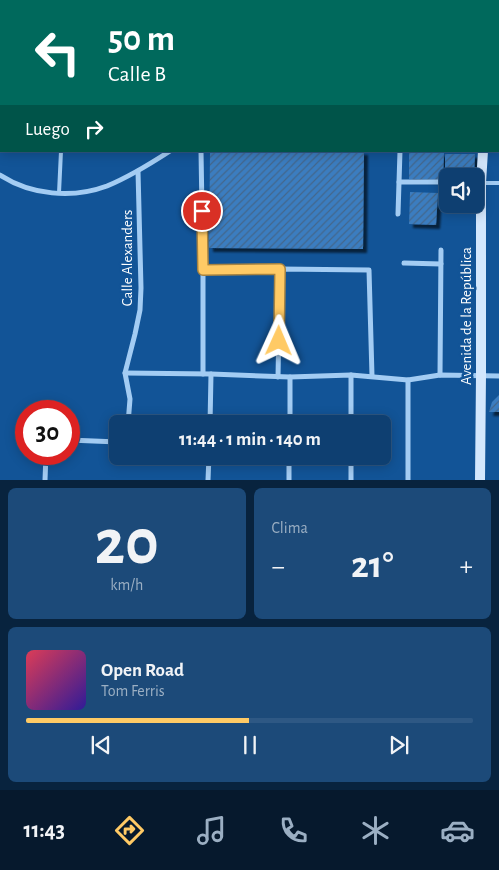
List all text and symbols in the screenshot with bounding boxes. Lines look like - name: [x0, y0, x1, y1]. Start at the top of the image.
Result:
- icon: left: [25, 20, 90, 85]
- text: 50 m: [108, 22, 175, 57]
- text: Calle B: [108, 63, 166, 85]
- icon: right: [80, 115, 108, 143]
- text: Luego: [25, 120, 70, 139]
- map controls: [439, 168, 484, 213]
- button: sound: [439, 168, 484, 213]
- pin: [181, 190, 223, 232]
- icon: arrive: [188, 197, 216, 225]
- street label: Calle Alexanders: [120, 210, 135, 306]
- street label: Avenida de la República: [459, 247, 474, 385]
- position arrow: [252, 314, 304, 366]
- speed limit sign: 30: [15, 400, 80, 465]
- text: 11:44 · 1 min · 140 m: [179, 430, 321, 449]
- text: 20: [95, 511, 159, 576]
- text: Clima: [272, 520, 308, 536]
- text: 21°: [351, 547, 394, 585]
- text: −: [272, 553, 285, 581]
- text: +: [460, 553, 473, 581]
- text: km/h: [110, 577, 143, 593]
- text: Open Road: [101, 661, 184, 680]
- text: Tom Ferris: [101, 683, 165, 699]
- icon: previous: [87, 731, 115, 759]
- icon: pause: [236, 731, 264, 759]
- icon: next: [385, 731, 413, 759]
- icon: directions: [112, 813, 147, 848]
- icon: music: [194, 813, 229, 848]
- icon: phone: [276, 813, 311, 848]
- icon: climate: [358, 813, 393, 848]
- icon: car: [440, 813, 475, 848]
- text: 11:43: [24, 819, 65, 841]

